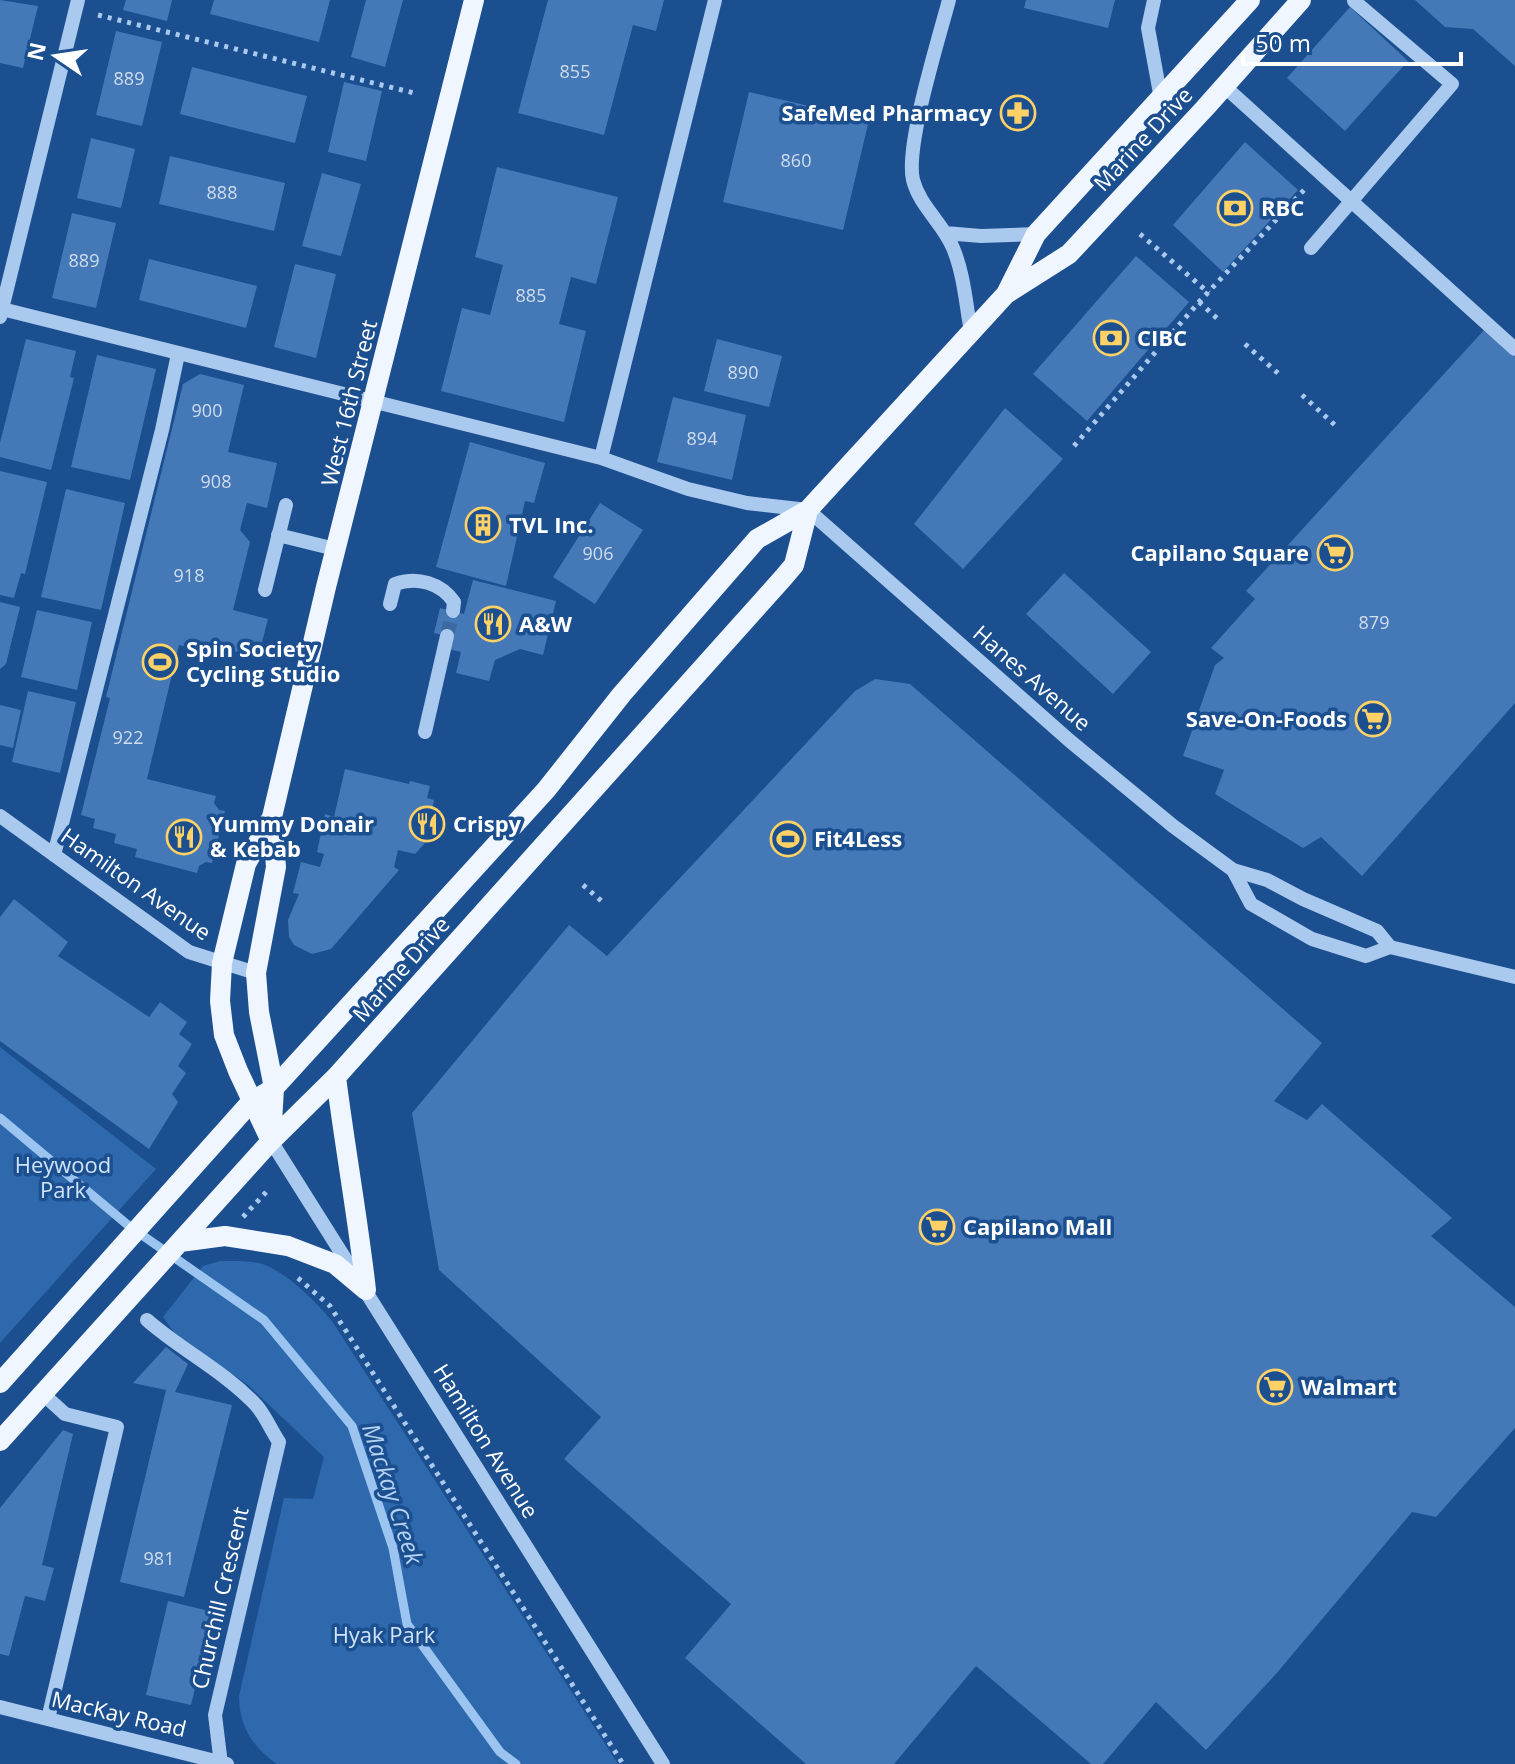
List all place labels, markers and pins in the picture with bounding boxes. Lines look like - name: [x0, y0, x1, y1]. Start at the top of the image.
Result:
- pharmacy icon: SafeMed Pharmacy: [999, 94, 1037, 132]
- place label: SafeMed Pharmacy: [781, 97, 992, 127]
- bank icon: RBC: [1216, 189, 1254, 227]
- place label: RBC: [1261, 192, 1304, 222]
- bank icon: CIBC: [1092, 319, 1130, 357]
- place label: CIBC: [1137, 322, 1187, 352]
- building icon: TVL Inc.: [464, 506, 502, 544]
- place label: TVL Inc.: [509, 509, 594, 539]
- supermarket icon: Capilano Square: [1316, 534, 1354, 572]
- place label: Capilano Square: [1130, 537, 1309, 567]
- restaurant icon: A&W: [474, 605, 512, 643]
- place label: A&W: [519, 608, 573, 638]
- place label: Spin Society Cycling Studio: [186, 633, 340, 688]
- sports icon: Spin Society Cycling Studio: [141, 643, 179, 681]
- supermarket icon: Save-On-Foods: [1354, 700, 1392, 738]
- place label: Save-On-Foods: [1186, 703, 1347, 733]
- restaurant icon: Crispy: [408, 805, 446, 843]
- place label: Yummy Donair & Kebab: [210, 808, 374, 863]
- place label: Crispy: [453, 808, 522, 838]
- restaurant icon: Yummy Donair & Kebab: [165, 818, 203, 856]
- sports icon: Fit4Less: [769, 820, 807, 858]
- place label: Fit4Less: [814, 823, 902, 853]
- supermarket icon: Capilano Mall: [918, 1208, 956, 1246]
- place label: Capilano Mall: [963, 1211, 1112, 1241]
- supermarket icon: Walmart: [1256, 1368, 1294, 1406]
- place label: Walmart: [1301, 1371, 1397, 1401]

